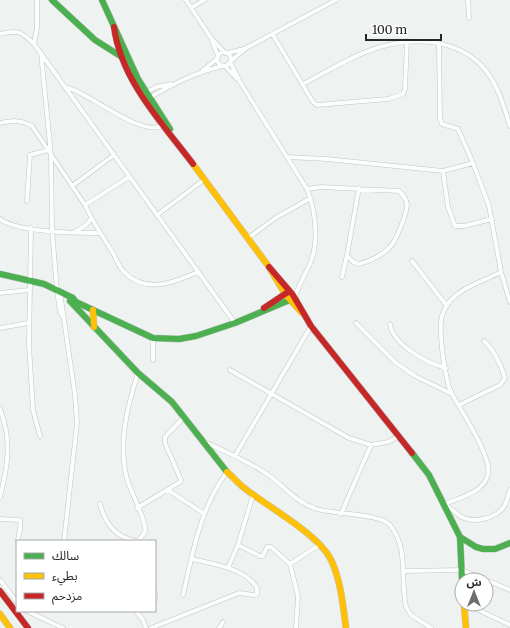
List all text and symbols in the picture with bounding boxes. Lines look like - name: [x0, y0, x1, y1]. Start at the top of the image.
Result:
- scale bar: [366, 16, 441, 42]
- text: 100 m: [372, 22, 407, 37]
- legend: [16, 540, 156, 612]
- text: سالك: [52, 548, 79, 563]
- text: بطيء: [52, 568, 78, 586]
- north arrow: [454, 572, 494, 612]
- text: ش: [466, 575, 482, 589]
- text: مزدحم: [52, 588, 82, 605]

